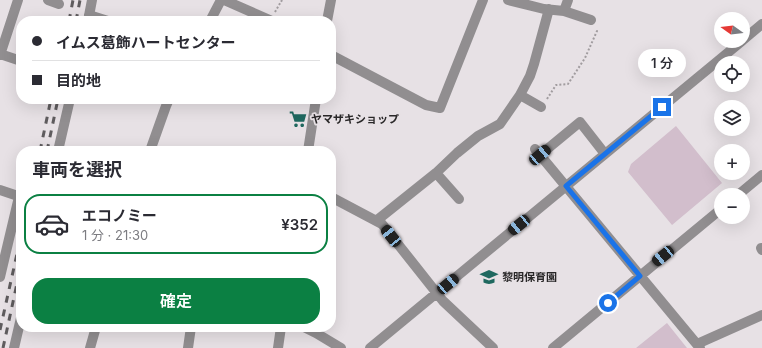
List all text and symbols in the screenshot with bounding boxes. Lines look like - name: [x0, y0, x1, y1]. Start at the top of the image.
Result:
- north arrow: [714, 12, 750, 48]
- map controls: [714, 12, 750, 224]
- text: イムス葛飾ハートセンター: [56, 33, 236, 52]
- callout: 1 分: [638, 49, 686, 77]
- text: 1 分: [651, 55, 673, 71]
- button: locate: [714, 56, 750, 92]
- text: 目的地: [56, 71, 101, 90]
- route end: [653, 98, 671, 116]
- button: layers: [714, 100, 750, 136]
- supermarket icon: ヤマザキショップ: [288, 109, 308, 129]
- place label: ヤマザキショップ: [311, 112, 399, 126]
- car: [527, 143, 553, 167]
- button: +: [714, 144, 750, 180]
- text: 車両を選択: [32, 159, 122, 180]
- button: −: [714, 188, 750, 224]
- icon: car: [34, 206, 70, 242]
- text: エコノミー: [82, 206, 157, 225]
- car: [506, 213, 532, 237]
- text: ¥352: [281, 215, 318, 234]
- car: [379, 223, 403, 249]
- text: 1 分 · 21:30: [82, 227, 148, 243]
- car: [650, 244, 676, 268]
- school or university icon: 黎明保育園: [479, 267, 499, 287]
- place label: 黎明保育園: [502, 270, 557, 284]
- car: [435, 272, 461, 296]
- button: 確定: [32, 278, 320, 324]
- route start: [599, 294, 617, 312]

